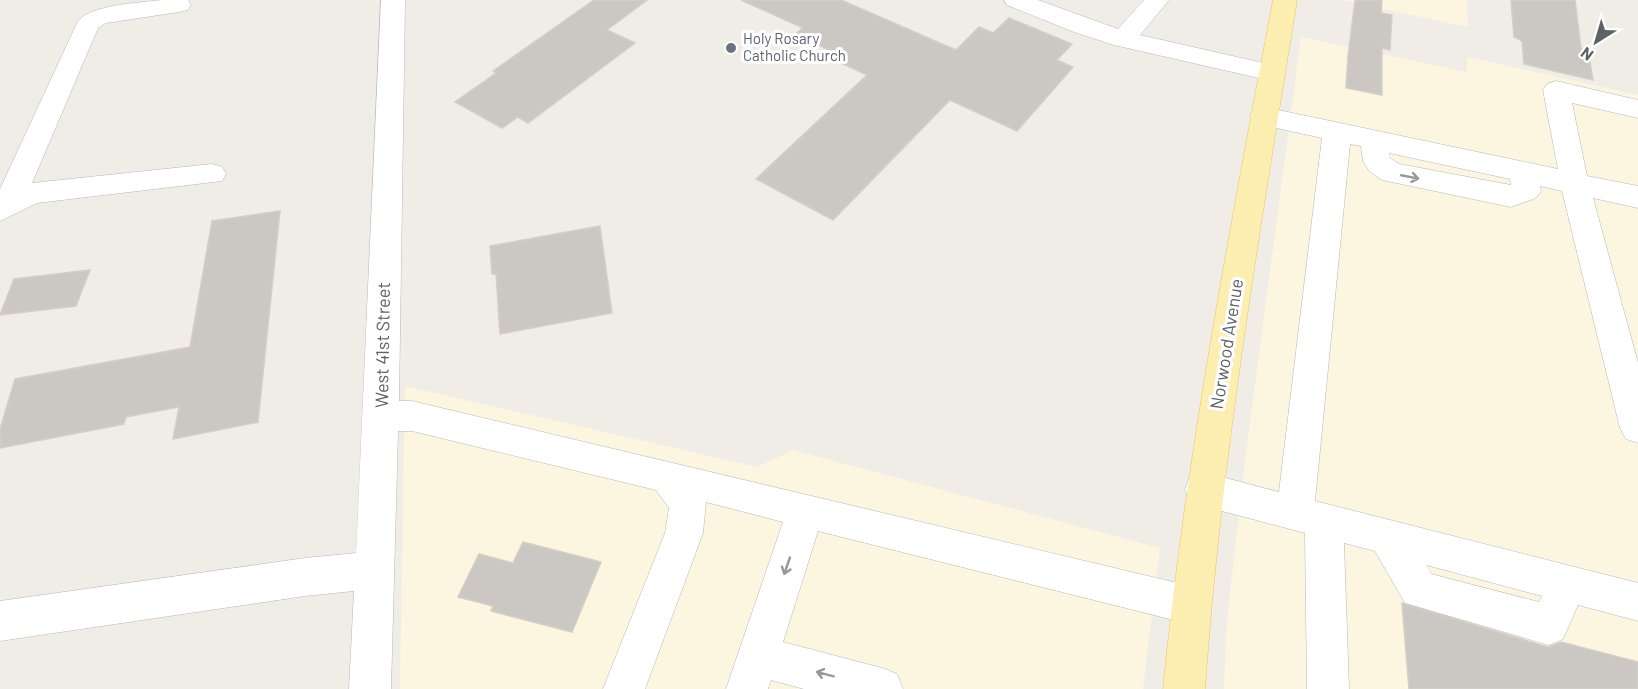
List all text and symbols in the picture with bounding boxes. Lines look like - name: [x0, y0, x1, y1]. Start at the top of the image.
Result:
- north arrow: [1566, 12, 1626, 72]
- place label: Holy Rosary Catholic Church: [743, 29, 846, 64]
- marker: Holy Rosary Catholic Church: [724, 41, 738, 55]
- text: N: [1577, 44, 1597, 65]
- one-way arrow: [1399, 171, 1419, 182]
- street label: Norwood Avenue: [1205, 277, 1247, 411]
- street label: West 41st Street: [370, 282, 394, 408]
- one-way arrow: [781, 556, 792, 575]
- one-way arrow: [816, 668, 835, 680]

